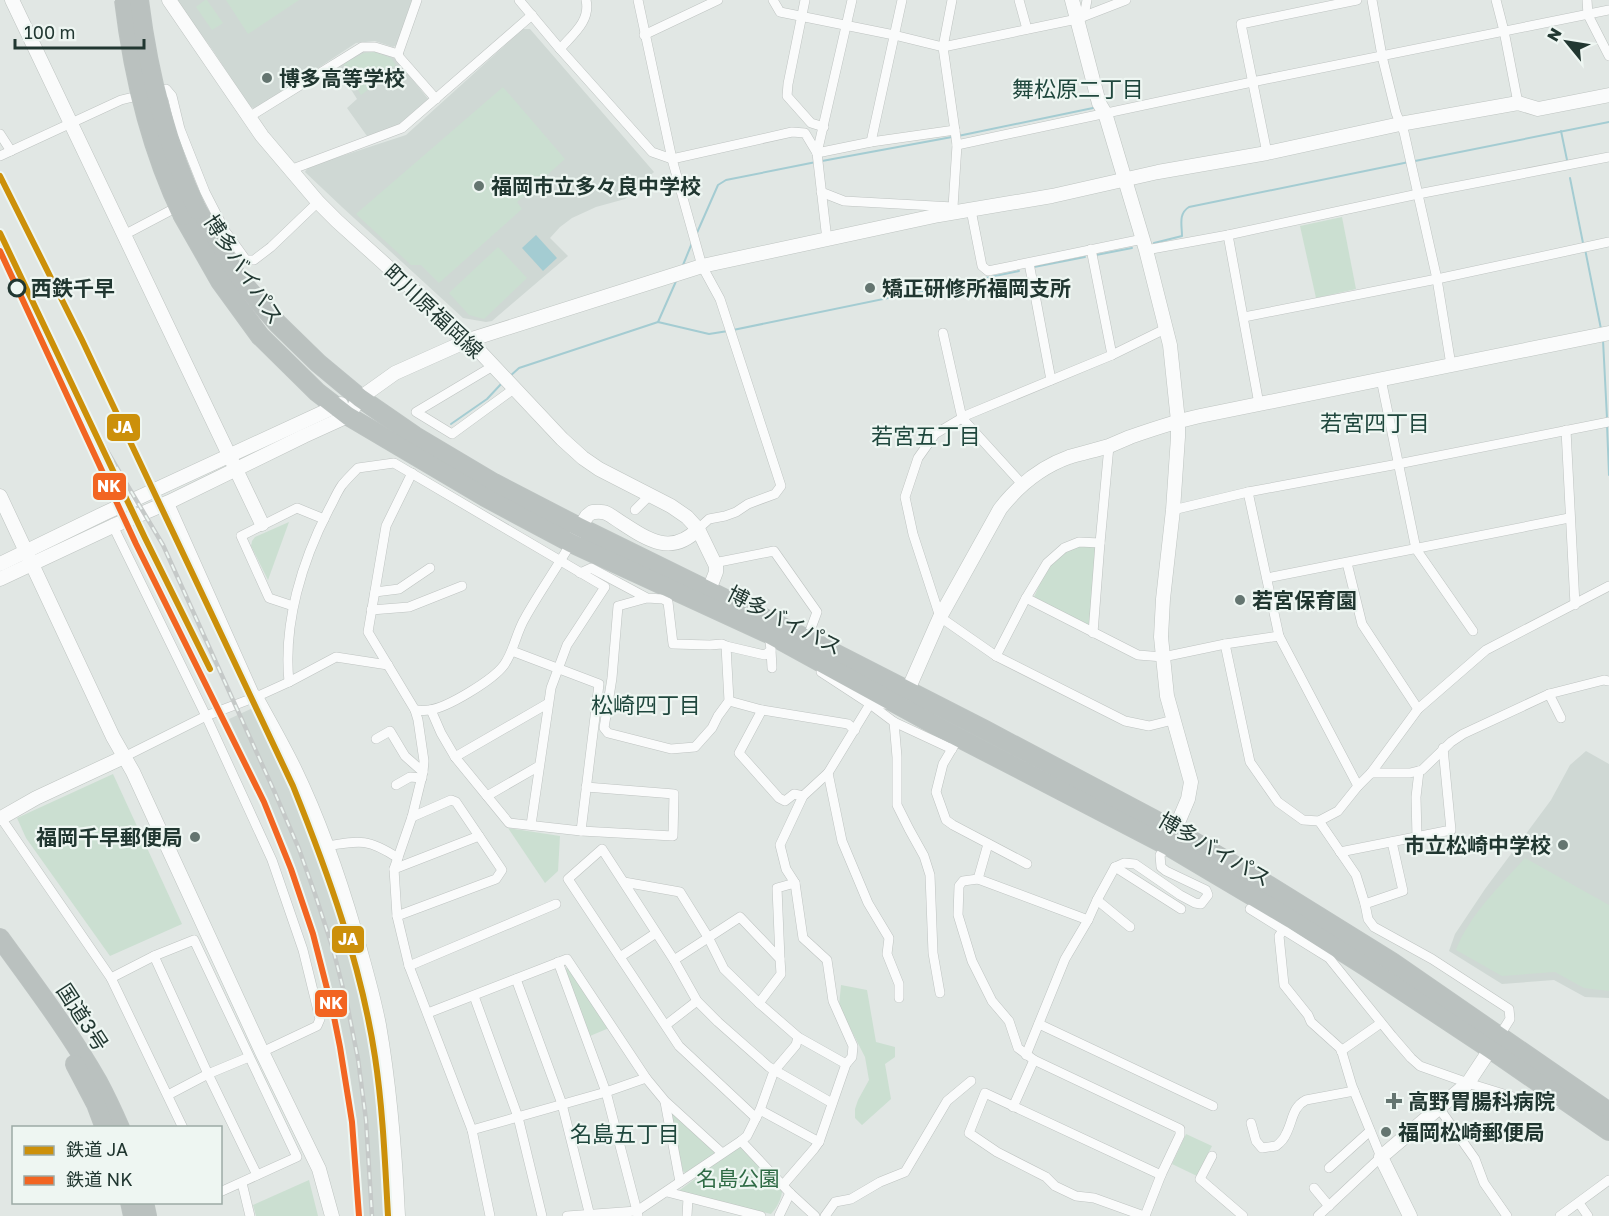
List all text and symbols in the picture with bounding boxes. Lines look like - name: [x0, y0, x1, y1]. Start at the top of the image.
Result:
- scale bar: [15, 12, 144, 50]
- north arrow: [1537, 12, 1597, 72]
- text: 100 m: [24, 21, 75, 43]
- text: N: [1542, 24, 1566, 45]
- place label: 博多高等学校: [279, 65, 405, 91]
- marker: 博多高等学校: [260, 71, 274, 85]
- district label: 舞松原二丁目: [1012, 75, 1144, 102]
- place label: 福岡市立多々良中学校: [491, 173, 701, 199]
- marker: 福岡市立多々良中学校: [472, 179, 486, 193]
- street label: 博多バイパス: [199, 209, 289, 329]
- street label: 町川原福岡線: [379, 259, 489, 363]
- place label: 西鉄千早: [31, 275, 115, 301]
- place label: 矯正研修所福岡支所: [882, 275, 1071, 301]
- marker: 西鉄千早: [8, 279, 26, 297]
- marker: 矯正研修所福岡支所: [863, 281, 877, 295]
- district label: 若宮四丁目: [1320, 409, 1430, 436]
- line badge: JA: [106, 413, 141, 442]
- text: JA: [113, 417, 134, 437]
- district label: 若宮五丁目: [871, 422, 981, 449]
- line badge: NK: [92, 472, 127, 501]
- text: NK: [97, 476, 121, 496]
- street label: 博多バイパス: [723, 580, 847, 660]
- place label: 若宮保育園: [1252, 587, 1357, 613]
- marker: 若宮保育園: [1233, 593, 1247, 607]
- district label: 松崎四丁目: [591, 691, 701, 718]
- street label: 博多バイパス: [1154, 806, 1276, 892]
- place label: 福岡千早郵便局: [36, 824, 183, 850]
- marker: 福岡千早郵便局: [188, 830, 202, 844]
- place label: 市立松崎中学校: [1404, 832, 1551, 858]
- marker: 市立松崎中学校: [1556, 838, 1570, 852]
- line badge: JA: [331, 925, 365, 954]
- text: JA: [338, 929, 359, 949]
- street label: 国道3号: [52, 978, 114, 1056]
- line badge: NK: [314, 989, 348, 1018]
- text: NK: [319, 993, 343, 1013]
- place label: 高野胃腸科病院: [1408, 1088, 1555, 1114]
- marker: 高野胃腸科病院: [1385, 1092, 1403, 1110]
- place label: 福岡松崎郵便局: [1398, 1119, 1545, 1145]
- district label: 名島五丁目: [570, 1120, 680, 1147]
- marker: 福岡松崎郵便局: [1379, 1125, 1393, 1139]
- legend: [12, 1126, 222, 1204]
- text: 鉄道 JA: [66, 1138, 128, 1160]
- park label: 名島公園: [696, 1165, 780, 1191]
- text: 鉄道 NK: [66, 1168, 133, 1190]

